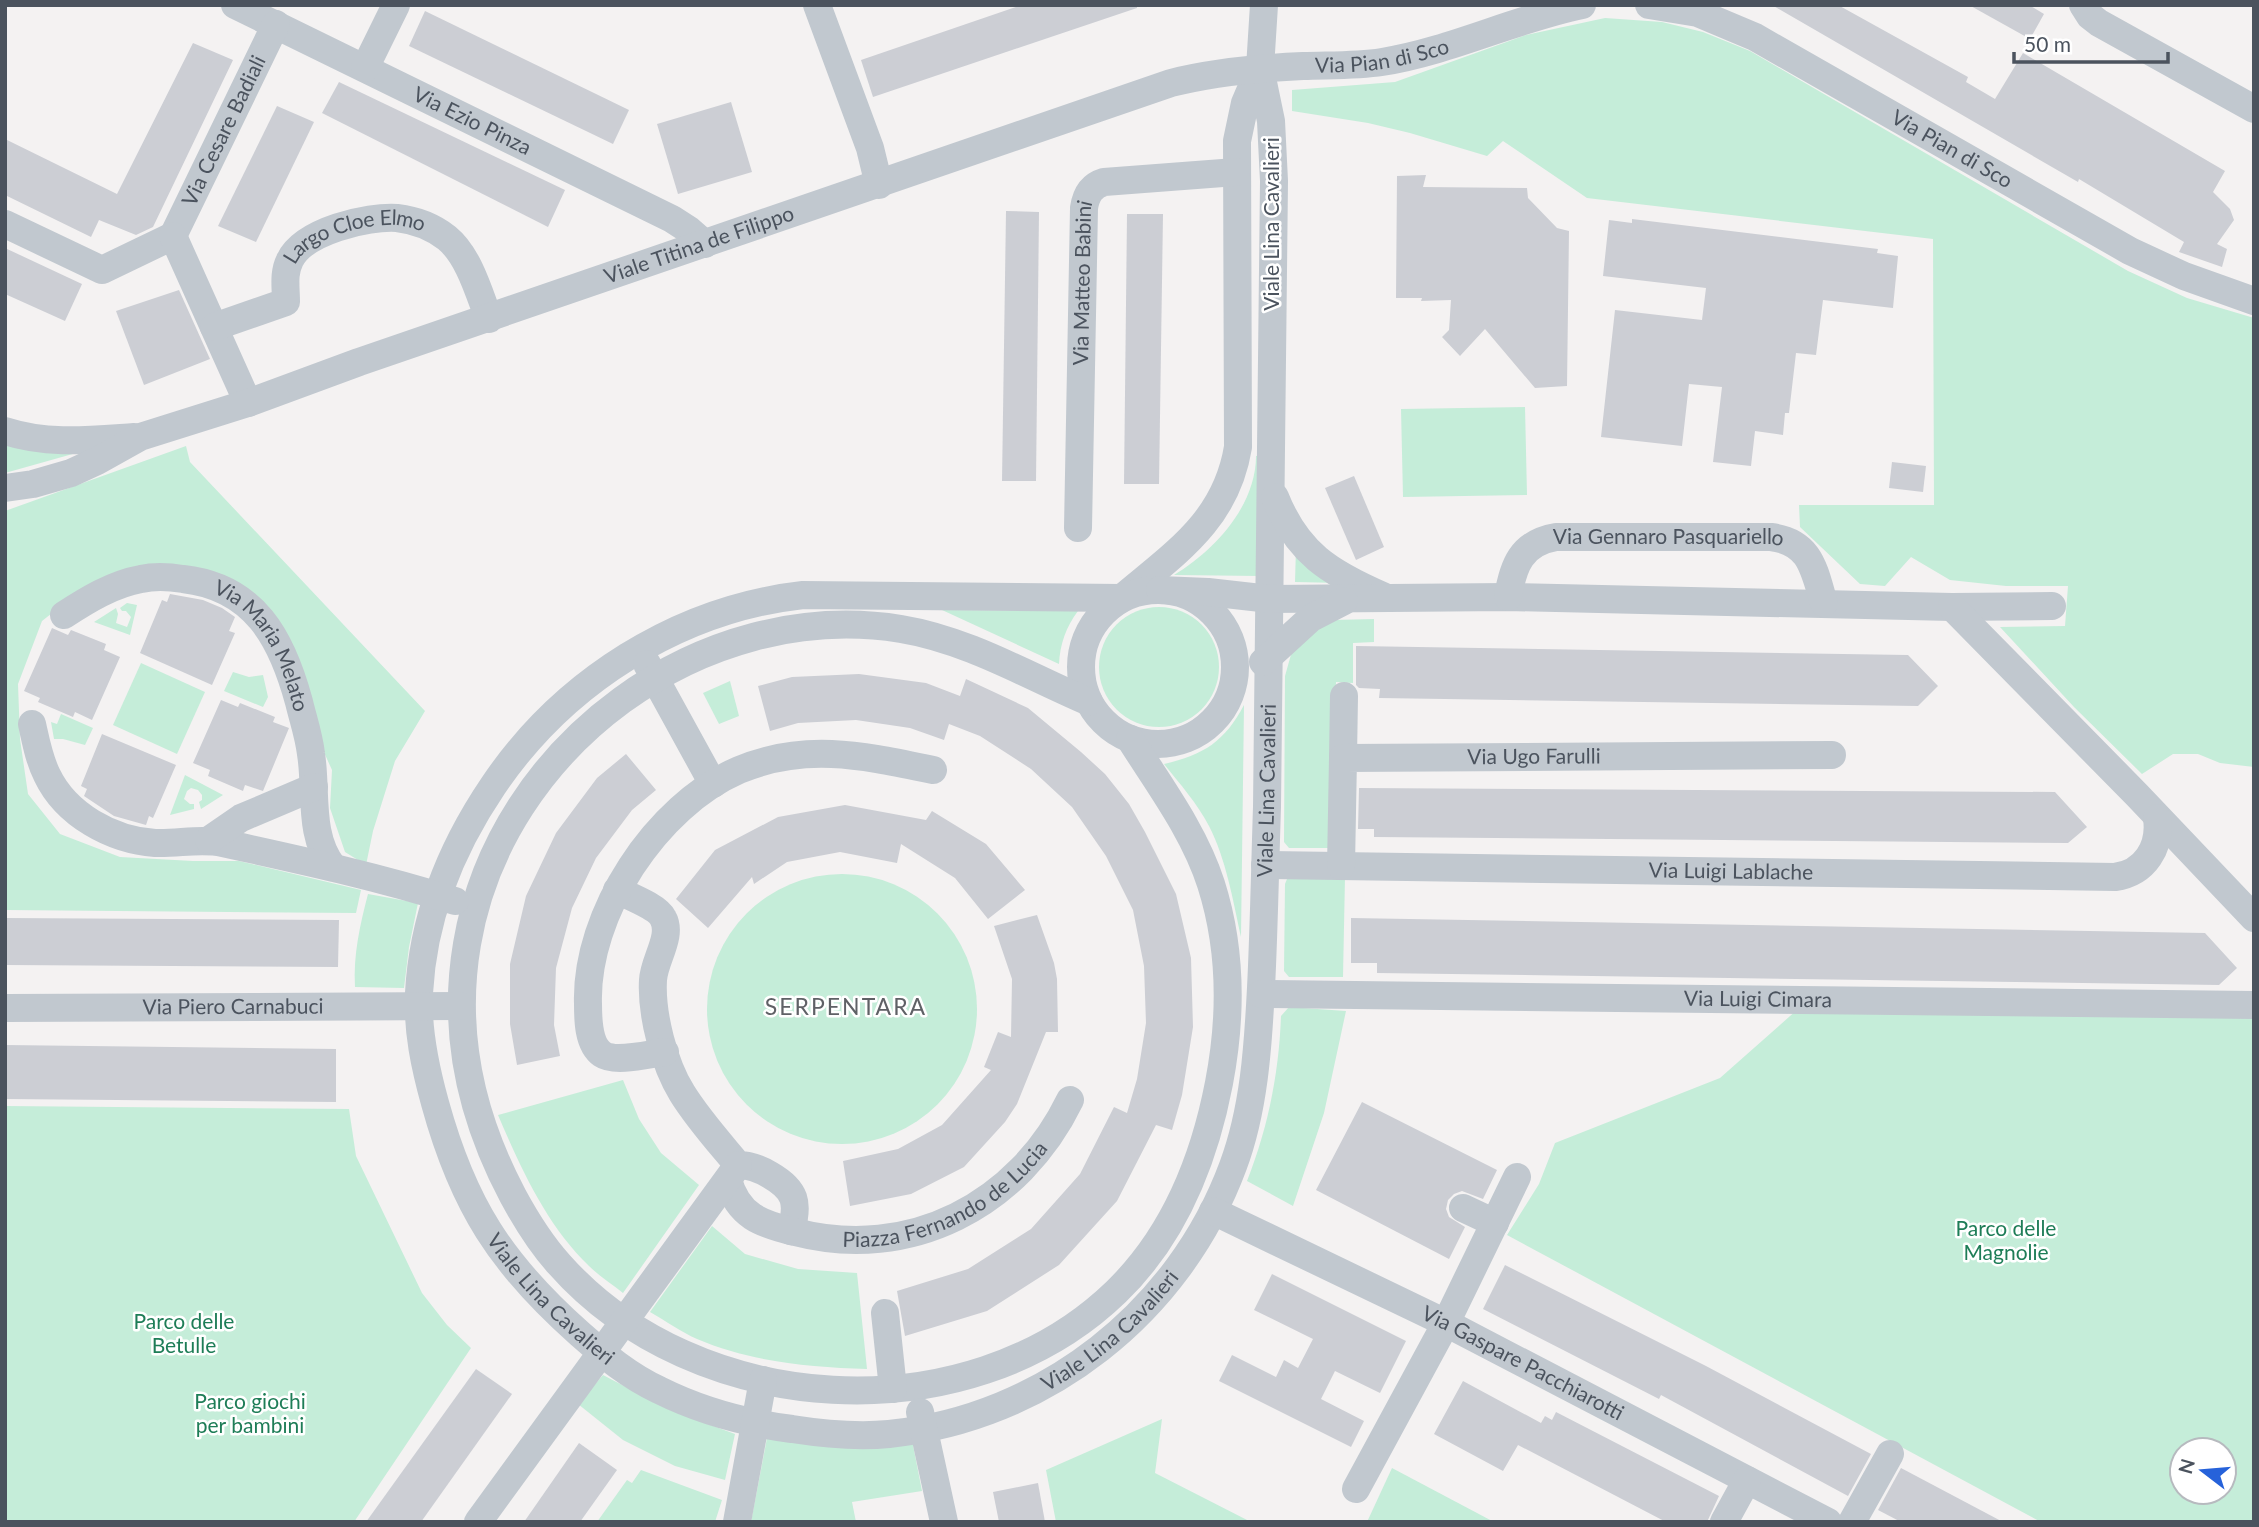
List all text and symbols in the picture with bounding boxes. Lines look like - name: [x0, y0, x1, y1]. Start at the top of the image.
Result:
- scale bar: [2014, 21, 2168, 65]
- text: 50 m: [2024, 31, 2071, 56]
- street label: Via Pian di Sco: [1315, 32, 1452, 77]
- street label: Via Cesare Badiali: [176, 51, 270, 209]
- street label: Via Ezio Pinza: [410, 80, 536, 159]
- street label: Via Pian di Sco: [1887, 104, 2018, 192]
- street label: Viale Lina Cavalieri: [1258, 137, 1283, 311]
- street label: Via Matteo Babini: [1067, 197, 1096, 366]
- street label: Viale Titina de Filippo: [601, 200, 797, 288]
- street label: Largo Cloe Elmo: [277, 204, 429, 267]
- street label: Via Gennaro Pasquariello: [1553, 523, 1787, 550]
- street label: Via Maria Melato: [211, 573, 315, 714]
- street label: Viale Lina Cavalieri: [1251, 704, 1280, 878]
- street label: Via Ugo Farulli: [1467, 742, 1601, 768]
- street label: Via Luigi Lablache: [1648, 856, 1813, 884]
- street label: Via Luigi Cimara: [1684, 985, 1832, 1011]
- district label: SERPENTARA: [765, 992, 927, 1020]
- street label: Via Piero Carnabuci: [142, 993, 324, 1018]
- street label: Piazza Fernando de Lucia: [842, 1136, 1052, 1251]
- park label: Parco delle Magnolie: [1956, 1215, 2056, 1264]
- street label: Viale Lina Cavalieri: [483, 1228, 620, 1369]
- street label: Viale Lina Cavalieri: [1036, 1265, 1183, 1395]
- street label: Via Gaspare Pacchiarotti: [1418, 1299, 1629, 1424]
- park label: Parco delle Betulle: [134, 1308, 234, 1357]
- park label: Parco giochi per bambini: [194, 1388, 306, 1437]
- north arrow: [2168, 1436, 2238, 1506]
- text: N: [2173, 1456, 2199, 1476]

